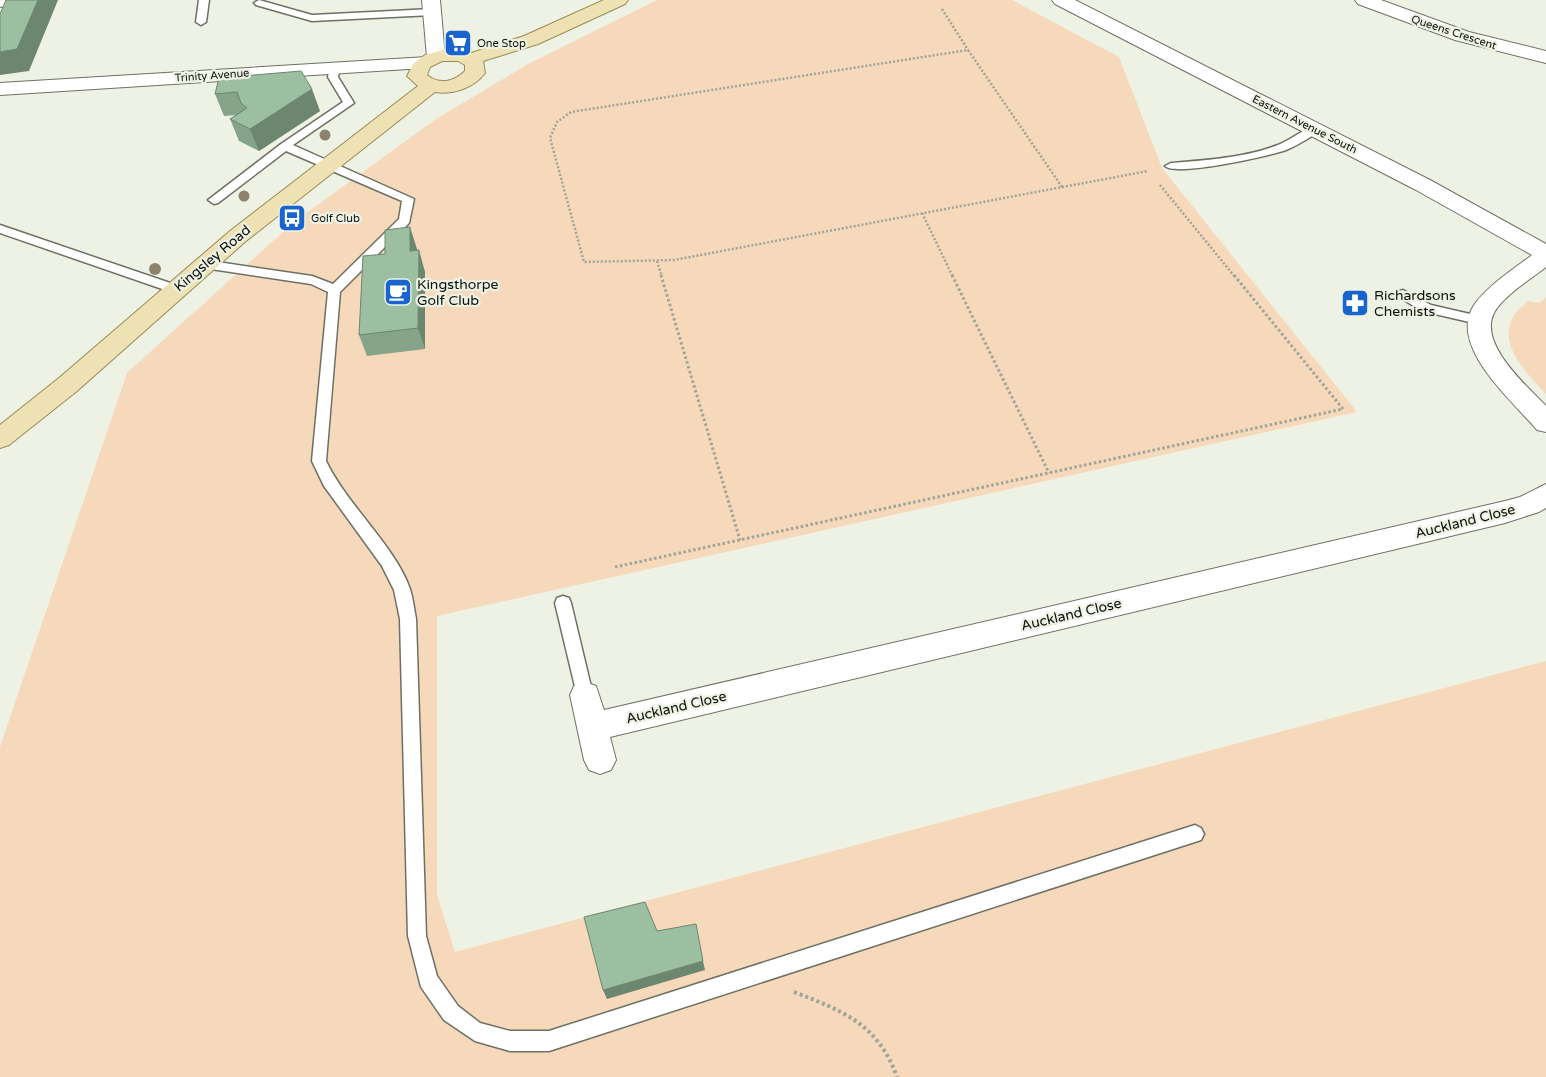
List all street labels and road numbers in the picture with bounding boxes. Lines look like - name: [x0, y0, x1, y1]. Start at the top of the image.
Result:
- street label: Queens Crescent: [1410, 13, 1498, 52]
- street label: Trinity Avenue: [174, 66, 250, 85]
- street label: Eastern Avenue South: [1250, 92, 1359, 157]
- street label: Kingsley Road: [171, 221, 254, 295]
- street label: Auckland Close: [1413, 501, 1517, 542]
- street label: Auckland Close: [1019, 595, 1123, 634]
- street label: Auckland Close: [624, 688, 728, 727]

